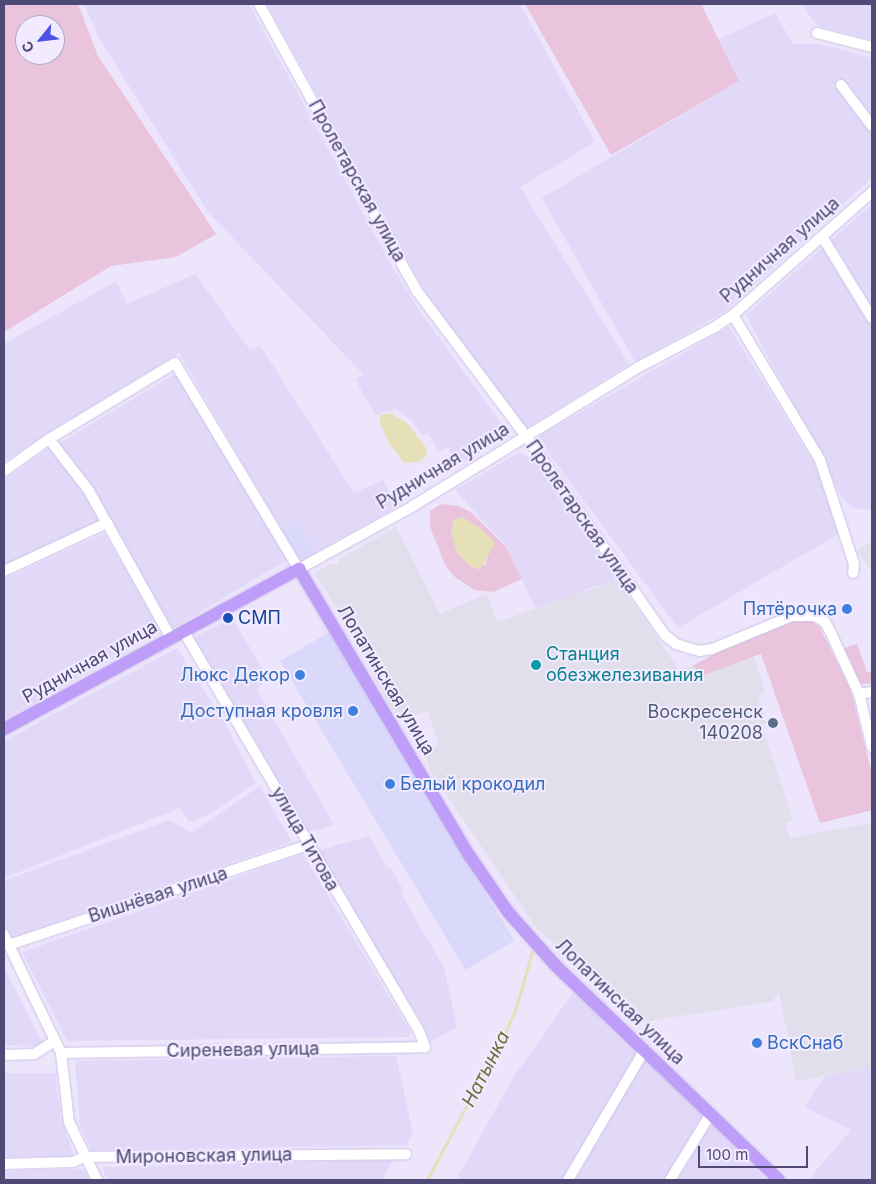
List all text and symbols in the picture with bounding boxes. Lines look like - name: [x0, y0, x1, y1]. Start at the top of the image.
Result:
- north arrow: [15, 15, 65, 65]
- text: С: [17, 38, 37, 56]
- street label: Пролетарская улица: [303, 96, 411, 266]
- street label: Рудничная улица: [716, 192, 844, 308]
- street label: Рудничная улица: [373, 418, 513, 514]
- street label: Пролетарская улица: [521, 436, 643, 598]
- place label: Пятёрочка: [743, 598, 837, 620]
- street label: Лопатинская улица: [333, 601, 439, 759]
- marker: Пятёрочка: [841, 603, 853, 615]
- place label: СМП: [238, 607, 281, 629]
- marker: СМП: [222, 612, 234, 624]
- street label: Рудничная улица: [19, 616, 161, 708]
- place label: Станция обезжелезивания: [546, 644, 703, 686]
- marker: Станция обезжелезивания: [530, 659, 542, 671]
- place label: Люкс Декор: [180, 664, 290, 686]
- marker: Люкс Декор: [294, 669, 306, 681]
- place label: Доступная кровля: [180, 700, 343, 722]
- place label: Воскресенск 140208: [647, 702, 763, 744]
- marker: Доступная кровля: [347, 705, 359, 717]
- marker: Воскресенск 140208: [767, 717, 779, 729]
- place label: Белый крокодил: [400, 773, 545, 795]
- marker: Белый крокодил: [384, 778, 396, 790]
- street label: улица Титова: [266, 783, 344, 895]
- street label: Вишнёвая улица: [86, 862, 230, 928]
- street label: Лопатинская улица: [551, 935, 689, 1069]
- water label: Натынка: [457, 1027, 515, 1111]
- place label: ВскСнаб: [767, 1032, 843, 1054]
- marker: ВскСнаб: [751, 1037, 763, 1049]
- street label: Сиреневая улица: [166, 1038, 320, 1062]
- scale bar: [701, 1136, 811, 1168]
- street label: Мироновская улица: [115, 1144, 293, 1168]
- text: 100 m: [706, 1145, 748, 1164]

